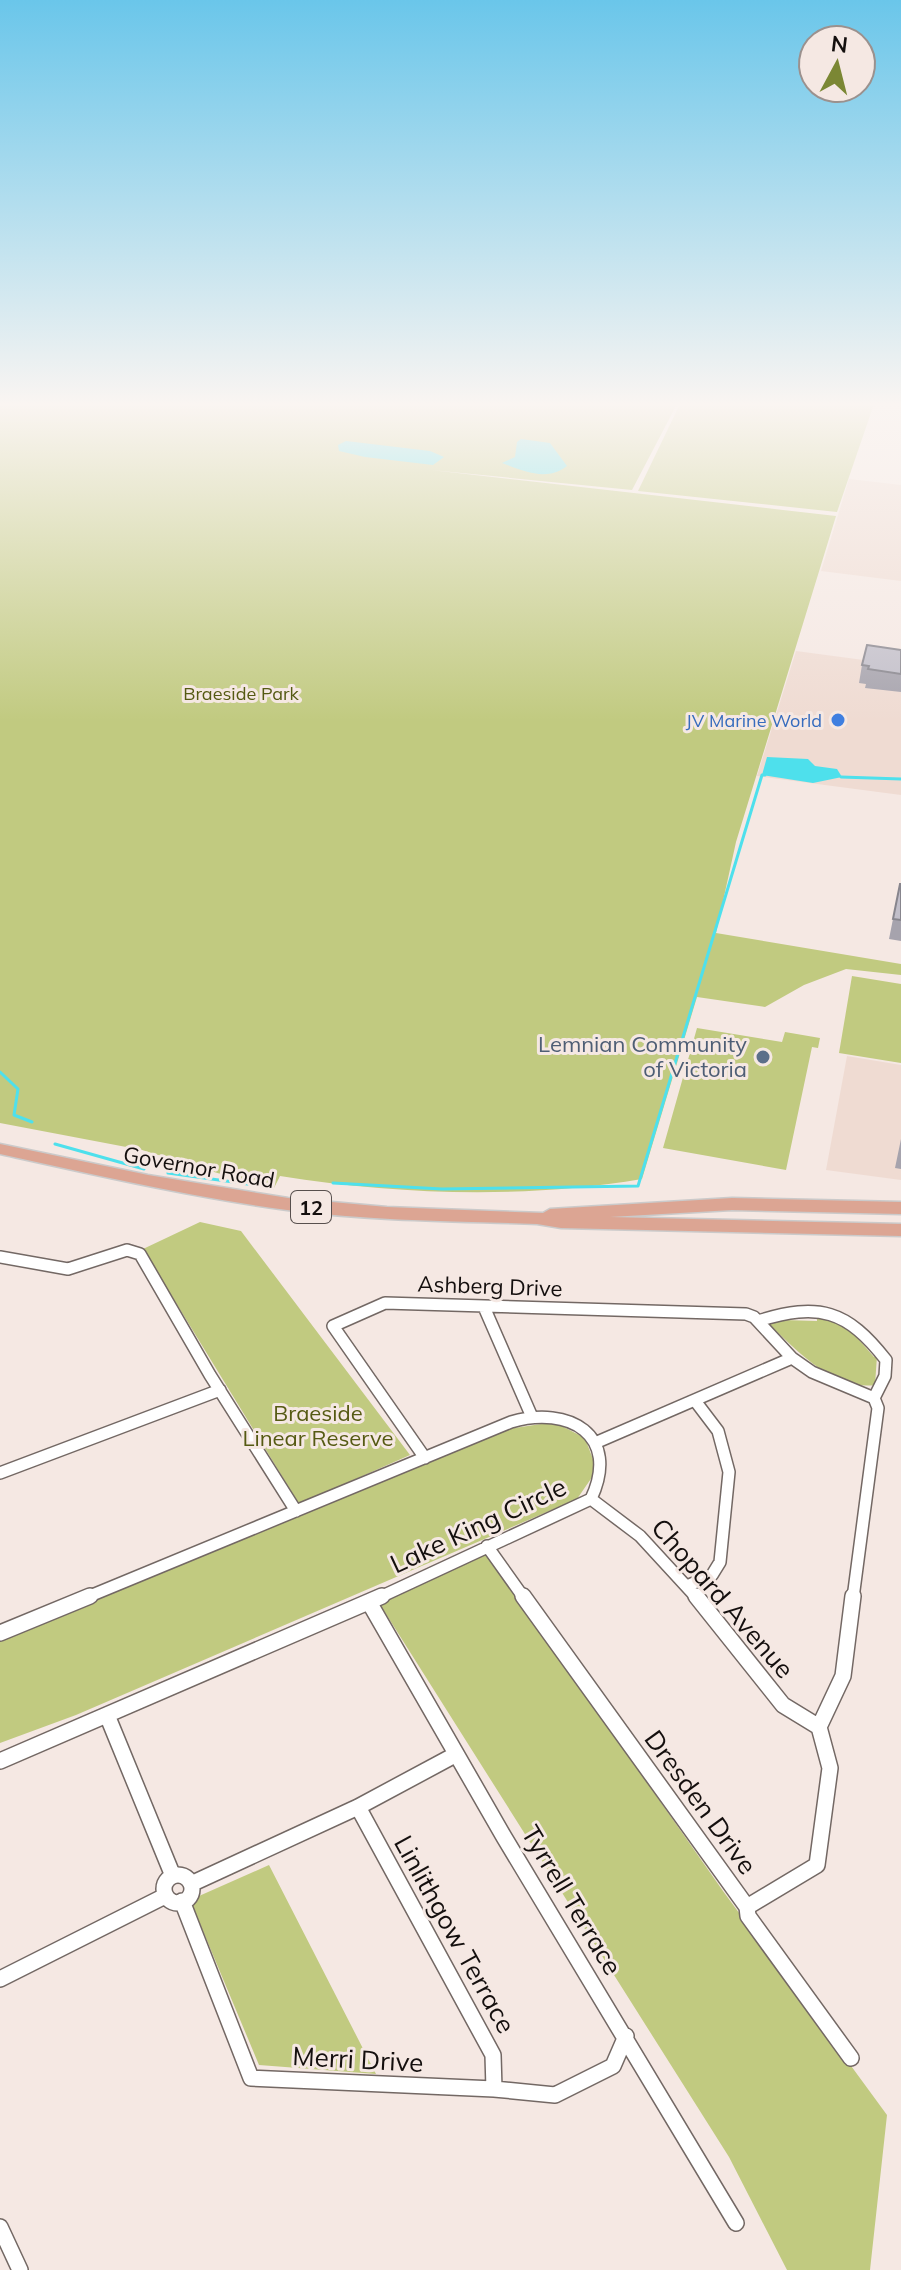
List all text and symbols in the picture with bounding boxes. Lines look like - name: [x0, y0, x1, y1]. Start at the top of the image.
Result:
- north arrow: [797, 24, 877, 104]
- text: N: [829, 29, 849, 59]
- park label: Braeside Park: [183, 682, 300, 705]
- place label: JV Marine World: [686, 709, 822, 732]
- marker: JV Marine World: [829, 711, 847, 729]
- place label: Lemnian Community of Victoria: [538, 1030, 747, 1083]
- marker: Lemnian Community of Victoria: [754, 1048, 772, 1066]
- street label: Governor Road: [121, 1140, 277, 1194]
- road number: 12: [291, 1191, 331, 1223]
- street label: Ashberg Drive: [417, 1269, 563, 1303]
- park label: Braeside Linear Reserve: [243, 1399, 393, 1452]
- street label: Lake King Circle: [385, 1470, 571, 1580]
- street label: Chopard Avenue: [645, 1511, 801, 1685]
- street label: Dresden Drive: [638, 1723, 764, 1881]
- street label: Tyrrell Terrace: [514, 1819, 630, 1981]
- street label: Linlithgow Terrace: [387, 1829, 523, 2039]
- street label: Merri Drive: [292, 2039, 424, 2079]

